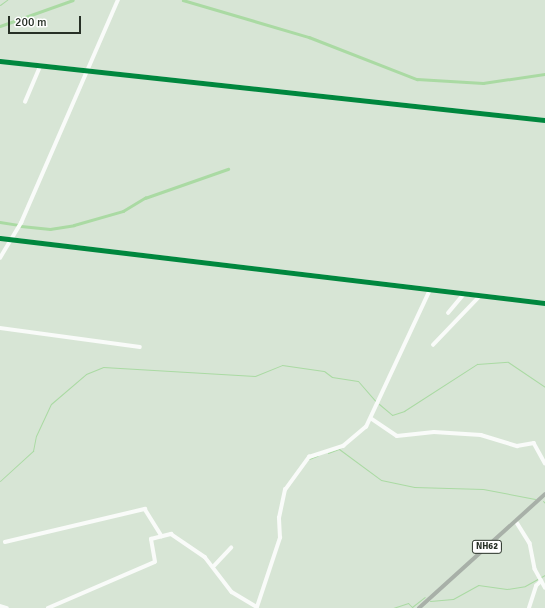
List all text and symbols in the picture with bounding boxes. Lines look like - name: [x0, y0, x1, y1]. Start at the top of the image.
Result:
- scale bar: [10, 8, 83, 34]
- text: 200 m: [15, 15, 47, 30]
- road number: NH62: [471, 540, 503, 554]

